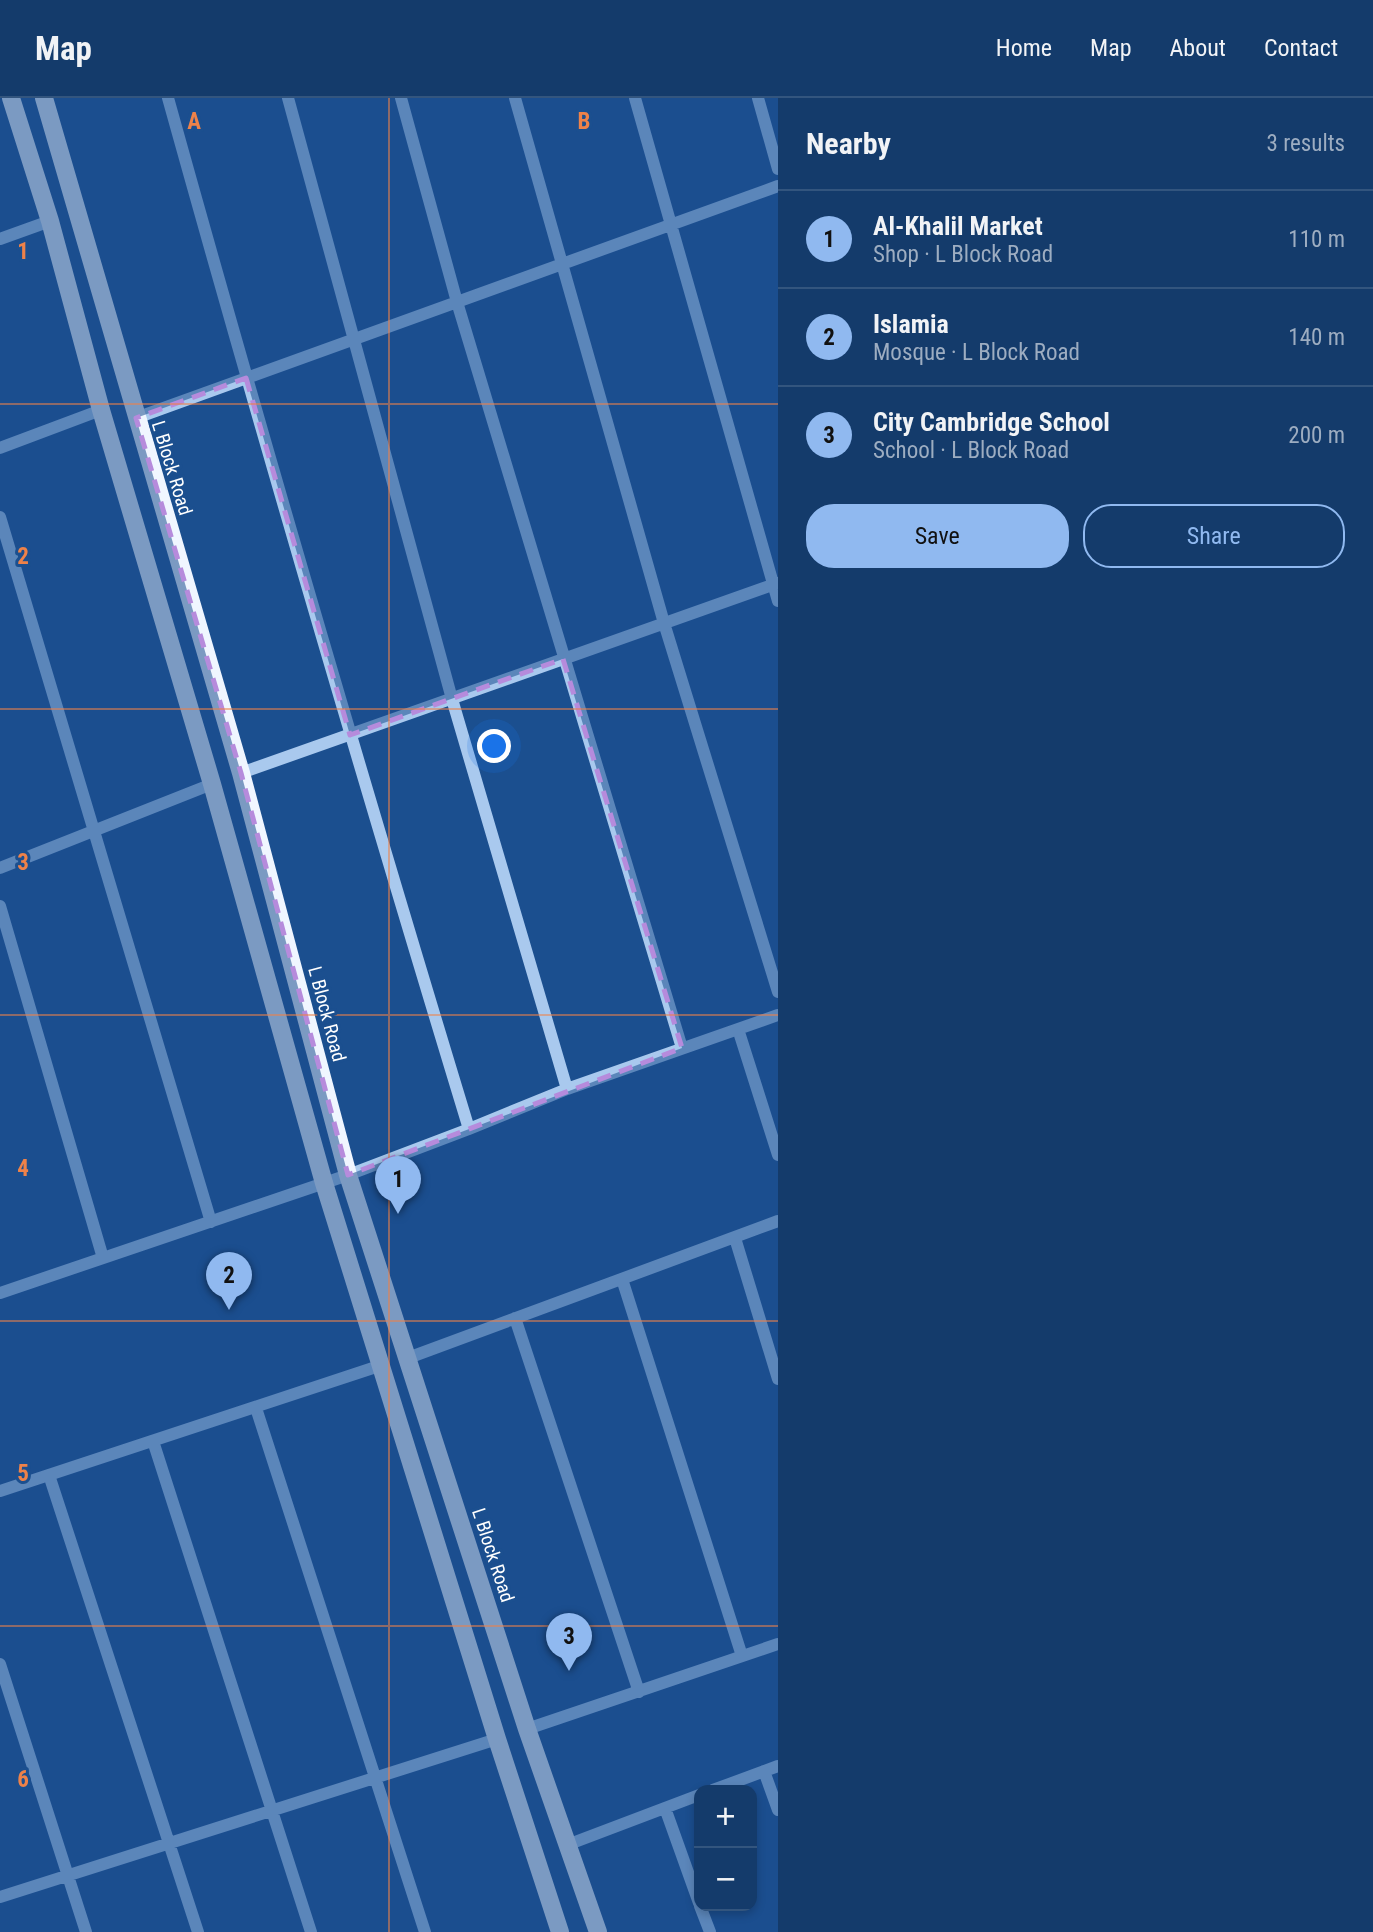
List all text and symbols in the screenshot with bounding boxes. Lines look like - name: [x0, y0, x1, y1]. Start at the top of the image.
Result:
- text: Map: [35, 29, 92, 68]
- text: Home: [996, 34, 1052, 62]
- text: Map: [1090, 34, 1132, 62]
- text: About: [1170, 34, 1226, 62]
- text: Contact: [1264, 34, 1338, 62]
- text: A: [187, 108, 201, 135]
- text: B: [578, 108, 590, 135]
- text: Nearby: [806, 126, 891, 161]
- text: 3 results: [1267, 130, 1345, 157]
- text: Al-Khalil Market: [873, 211, 1043, 241]
- text: 1: [823, 226, 835, 253]
- text: 110 m: [1288, 226, 1345, 253]
- text: 1: [17, 238, 29, 265]
- text: Shop · L Block Road: [873, 241, 1053, 268]
- text: Islamia: [873, 309, 949, 339]
- text: 2: [823, 324, 835, 351]
- text: 140 m: [1288, 324, 1345, 351]
- text: Mosque · L Block Road: [873, 339, 1080, 366]
- text: City Cambridge School: [873, 407, 1110, 437]
- street label: L Block Road: [147, 418, 197, 518]
- text: 3: [823, 422, 835, 449]
- text: 200 m: [1288, 422, 1345, 449]
- text: School · L Block Road: [873, 437, 1069, 464]
- button: Save: [806, 504, 1069, 568]
- button: Share: [1083, 504, 1345, 568]
- text: 2: [17, 543, 29, 570]
- your location: [477, 729, 511, 763]
- text: 3: [17, 849, 29, 876]
- street label: L Block Road: [303, 964, 351, 1064]
- text: 4: [17, 1155, 29, 1182]
- pin: 1: [375, 1156, 421, 1214]
- pin: 2: [206, 1252, 252, 1310]
- text: 5: [17, 1460, 29, 1487]
- street label: L Block Road: [467, 1505, 519, 1605]
- pin: 3: [546, 1613, 592, 1671]
- text: 6: [17, 1766, 29, 1793]
- map controls: [694, 1785, 757, 1911]
- button: +: [694, 1785, 757, 1848]
- button: −: [694, 1848, 757, 1911]

